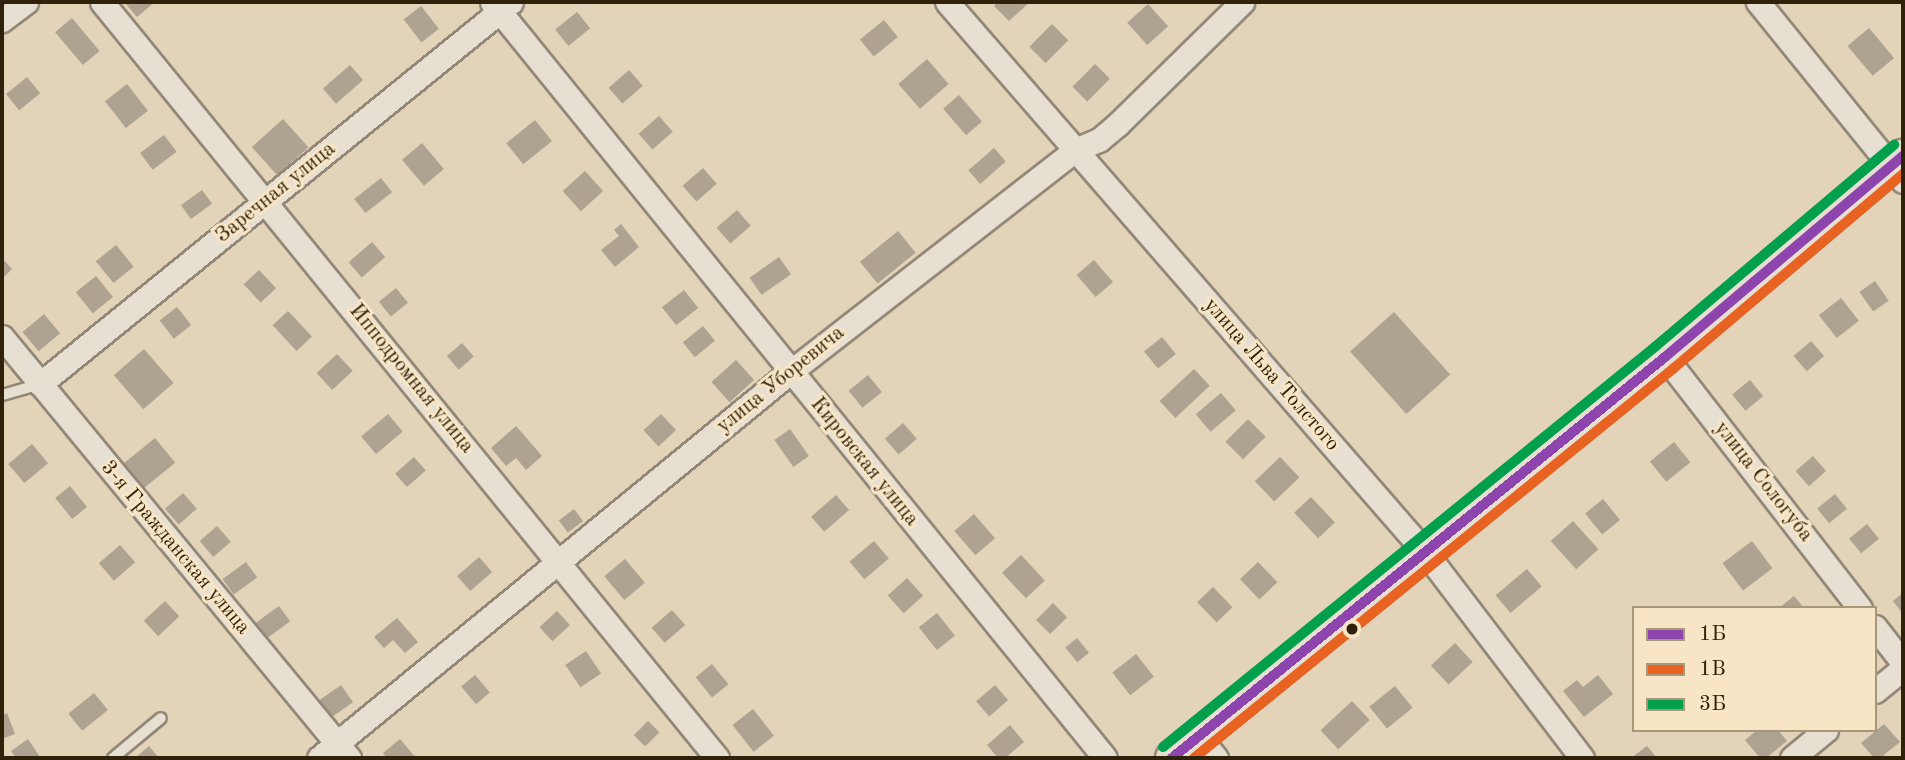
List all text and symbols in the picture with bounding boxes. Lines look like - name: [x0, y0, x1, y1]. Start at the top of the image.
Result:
- street label: Заречная улица: [211, 137, 341, 249]
- street label: улица Льва Толстого: [1198, 293, 1344, 457]
- street label: Ипподромная улица: [343, 299, 479, 459]
- street label: улица Уборевича: [712, 321, 850, 439]
- street label: Кировская улица: [804, 392, 924, 532]
- street label: улица Сологуба: [1708, 417, 1818, 547]
- street label: 3-я Гражданская улица: [95, 456, 255, 640]
- legend: [1632, 606, 1877, 732]
- unlabelled marker: [1345, 622, 1359, 636]
- text: 1Б: [1699, 624, 1726, 645]
- text: 1В: [1699, 659, 1726, 680]
- text: 3Б: [1699, 694, 1726, 715]

